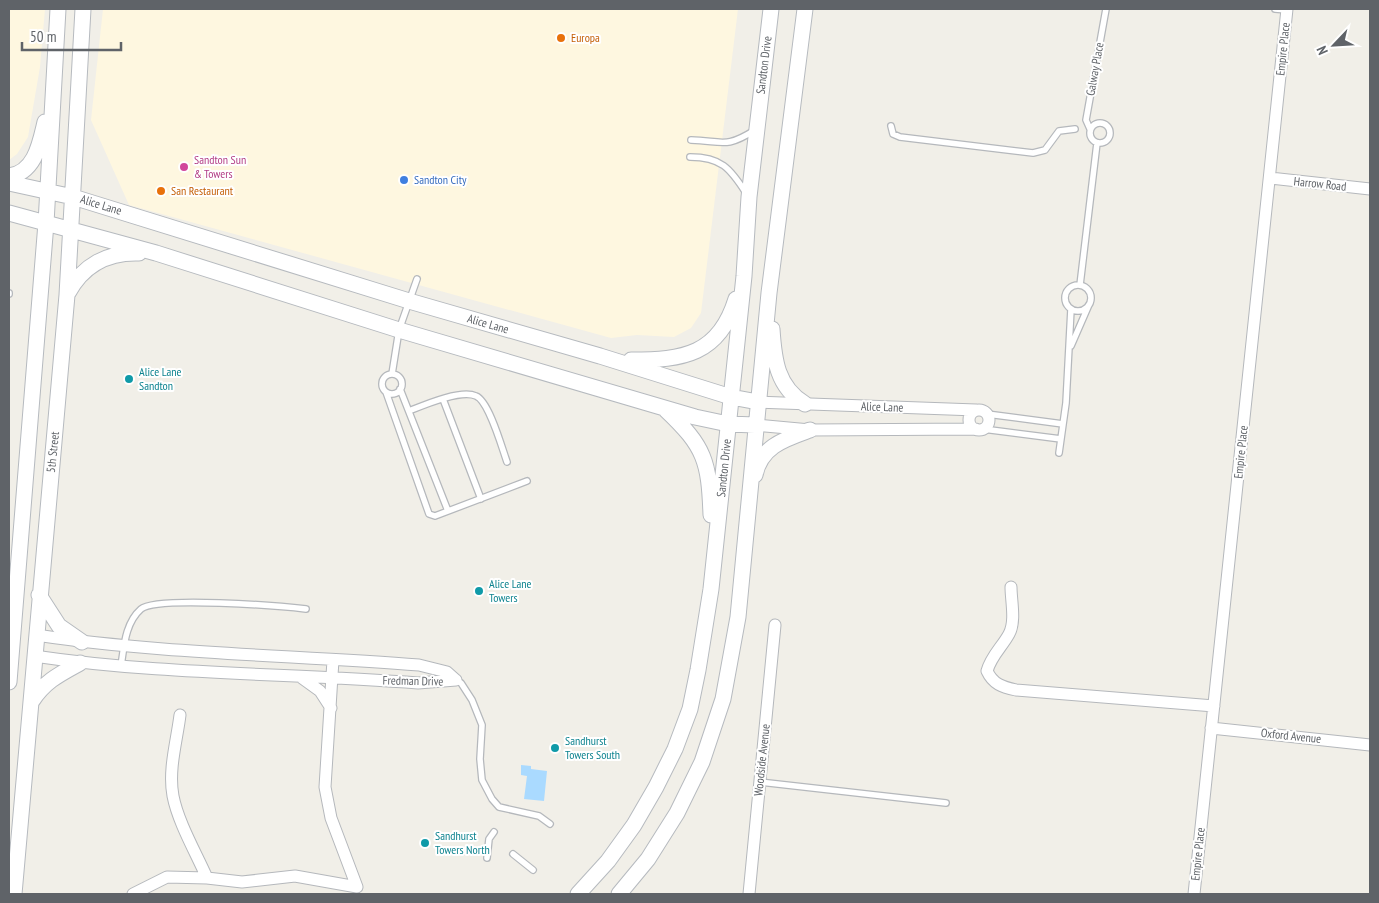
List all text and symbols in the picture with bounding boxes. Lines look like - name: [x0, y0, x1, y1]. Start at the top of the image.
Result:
- scale bar: [22, 20, 121, 52]
- north arrow: [1309, 20, 1359, 70]
- street label: Empire Place: [1272, 21, 1293, 76]
- text: 50 m: [30, 27, 56, 46]
- place label: Europa: [571, 30, 600, 45]
- marker: Europa: [555, 32, 567, 44]
- street label: Sandton Drive: [753, 35, 775, 95]
- street label: Galway Place: [1082, 41, 1107, 97]
- text: N: [1312, 43, 1332, 58]
- place label: Sandton Sun & Towers: [194, 152, 246, 181]
- marker: Sandton Sun & Towers: [178, 161, 190, 173]
- place label: Sandton City: [414, 172, 467, 187]
- street label: Harrow Road: [1293, 173, 1347, 194]
- marker: Sandton City: [398, 174, 410, 186]
- place label: San Restaurant: [171, 183, 234, 198]
- marker: San Restaurant: [155, 185, 167, 197]
- street label: Alice Lane: [79, 191, 124, 218]
- street label: Alice Lane: [466, 310, 511, 337]
- place label: Alice Lane Sandton: [139, 364, 182, 393]
- marker: Alice Lane Sandton: [123, 373, 135, 385]
- street label: Alice Lane: [861, 398, 904, 415]
- street label: Empire Place: [1230, 424, 1251, 479]
- street label: 5th Street: [43, 430, 62, 473]
- street label: Sandton Drive: [713, 438, 734, 498]
- place label: Alice Lane Towers: [489, 576, 532, 605]
- marker: Alice Lane Towers: [473, 585, 485, 597]
- street label: Fredman Drive: [383, 672, 443, 689]
- street label: Woodside Avenue: [750, 723, 773, 797]
- street label: Oxford Avenue: [1260, 725, 1322, 746]
- place label: Sandhurst Towers South: [565, 733, 620, 762]
- marker: Sandhurst Towers South: [549, 742, 561, 754]
- street label: Empire Place: [1187, 826, 1208, 881]
- place label: Sandhurst Towers North: [435, 828, 490, 857]
- marker: Sandhurst Towers North: [419, 837, 431, 849]

